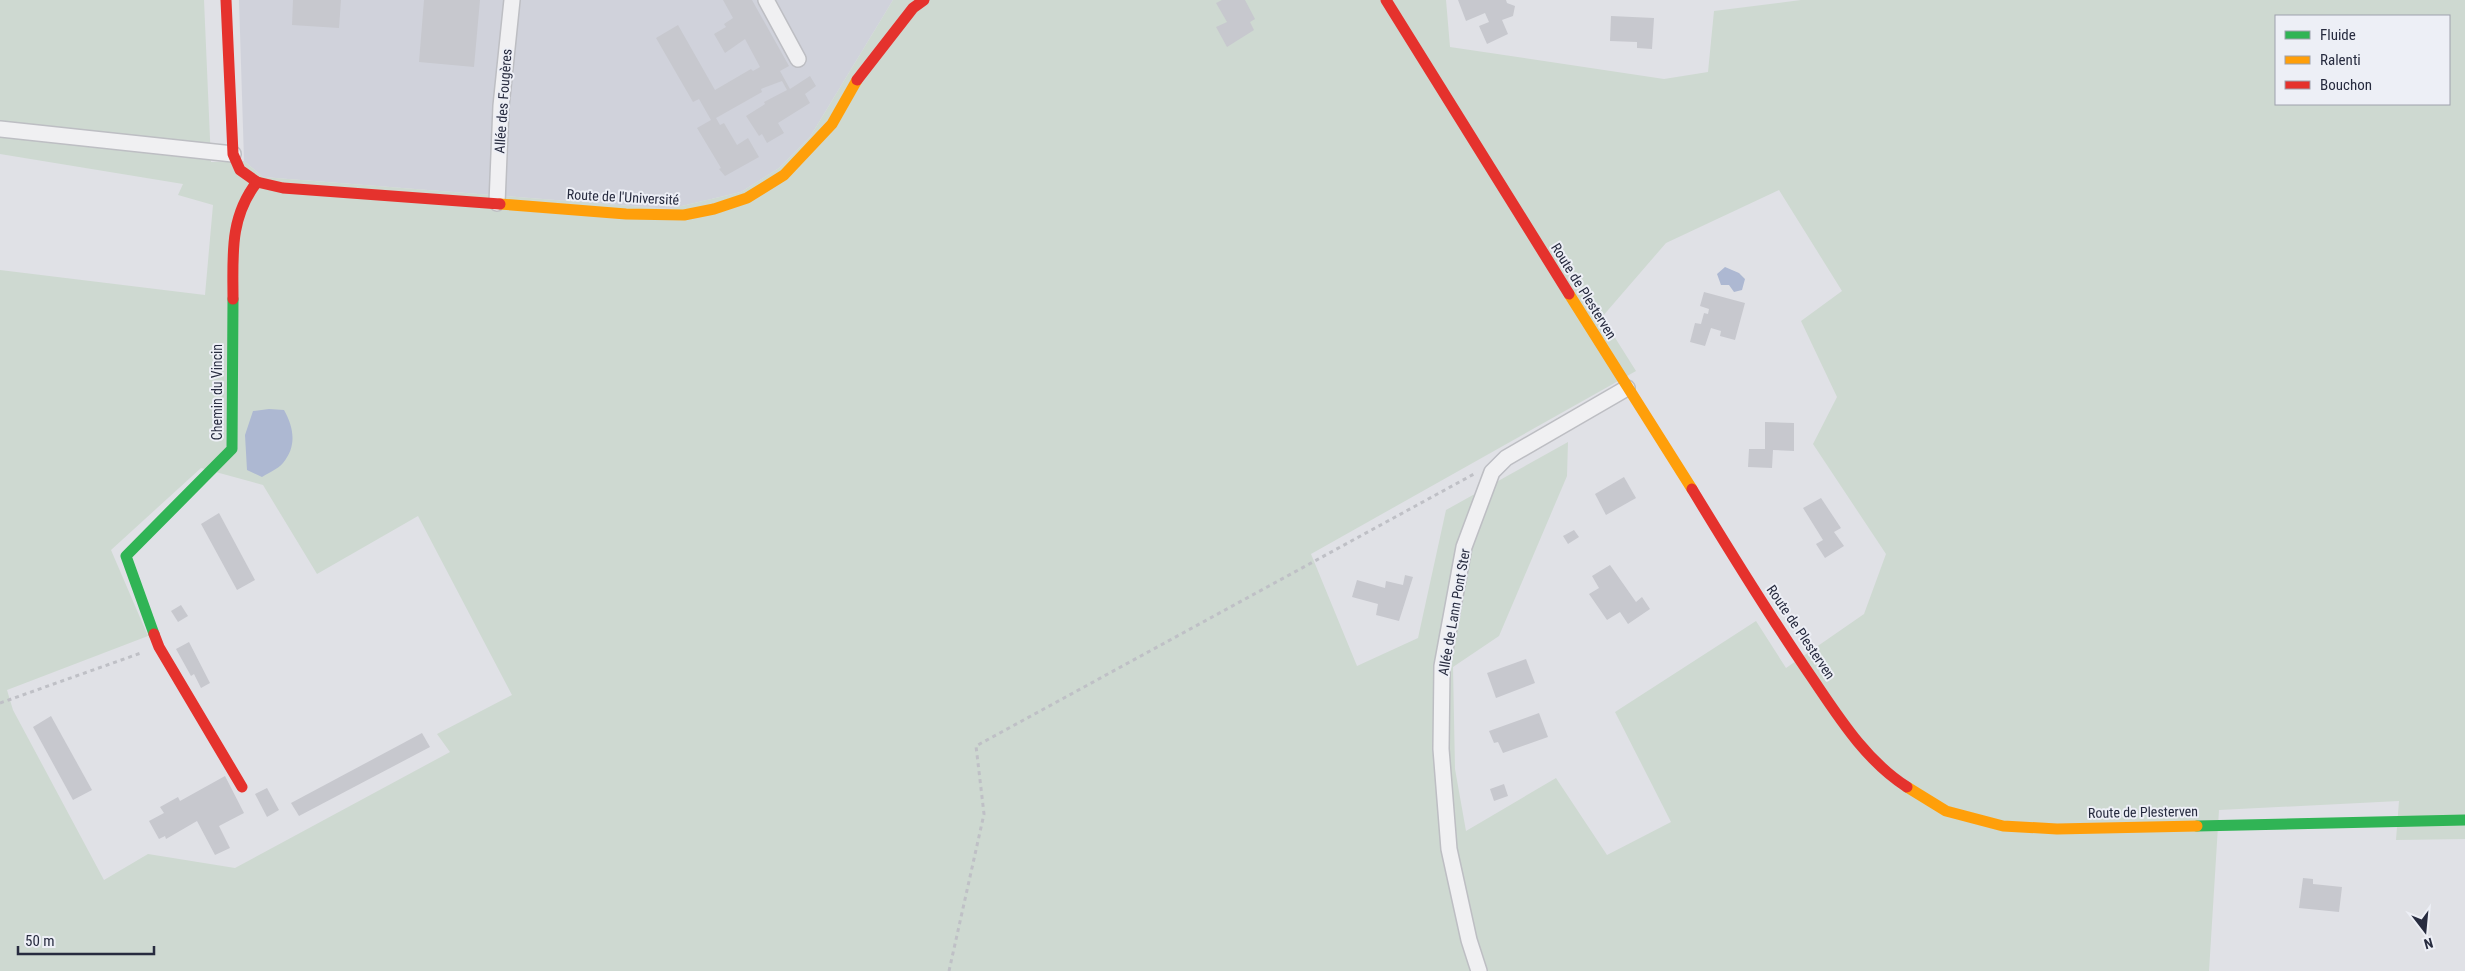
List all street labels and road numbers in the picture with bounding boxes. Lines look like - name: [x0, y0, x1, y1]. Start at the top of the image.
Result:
- street label: Allée des Fougères: [491, 48, 515, 154]
- street label: Route de l'Université: [566, 186, 680, 208]
- street label: Route de Plesterven: [1548, 240, 1620, 342]
- street label: Chemin du Vincin: [209, 344, 225, 440]
- street label: Allée de Lann Pont Ster: [1435, 547, 1473, 677]
- street label: Route de Plesterven: [1764, 582, 1838, 682]
- street label: Route de Plesterven: [2088, 803, 2198, 821]

